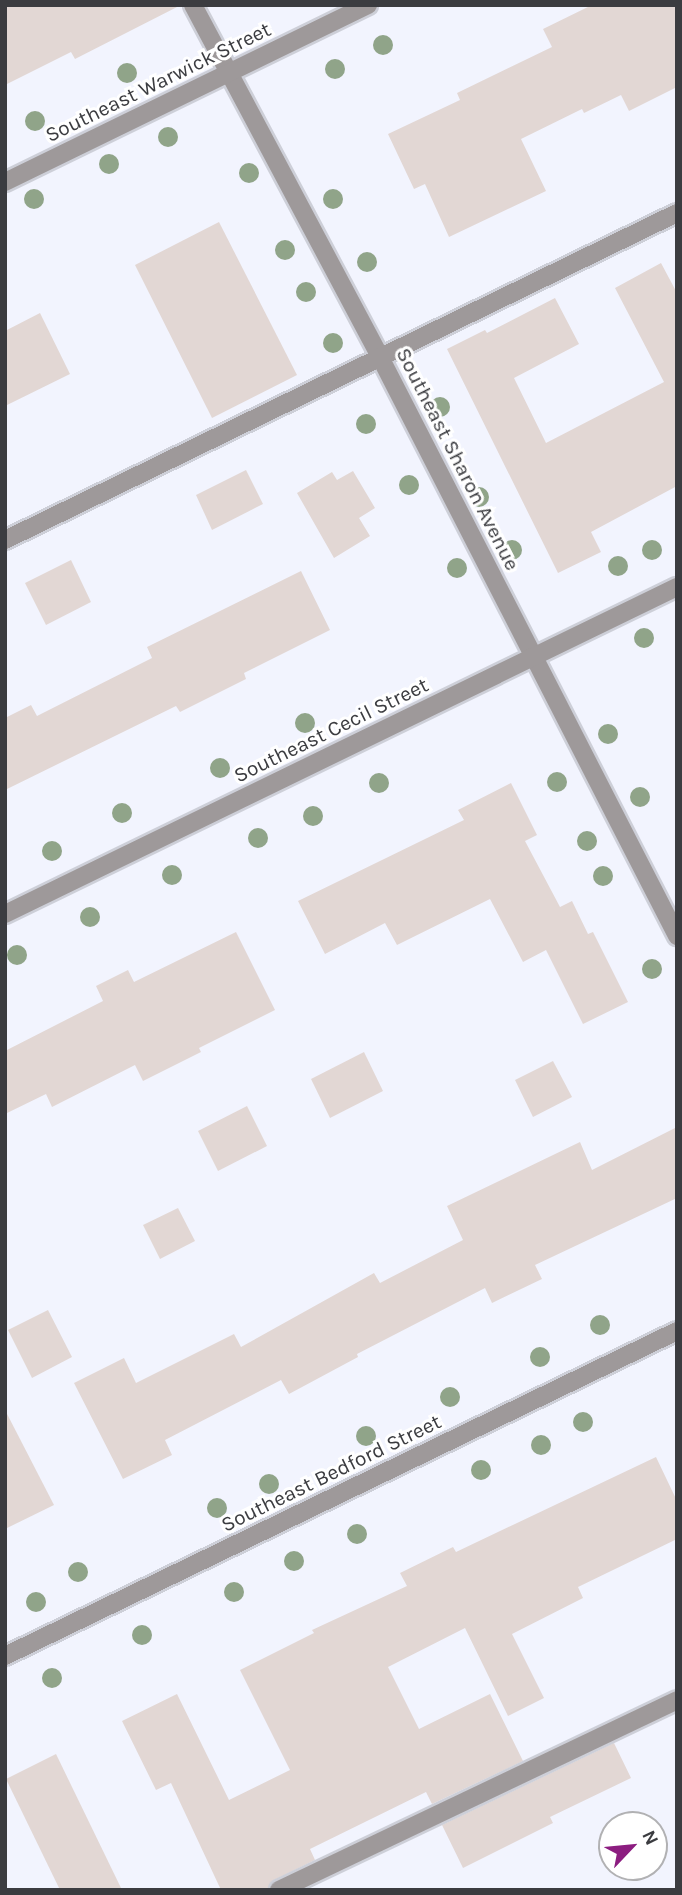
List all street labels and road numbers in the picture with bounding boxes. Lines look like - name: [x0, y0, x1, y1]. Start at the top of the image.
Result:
- street label: Southeast Warwick Street: [41, 16, 275, 148]
- street label: Southeast Sharon Avenue: [391, 343, 525, 575]
- street label: Southeast Cecil Street: [230, 672, 432, 788]
- street label: Southeast Bedford Street: [217, 1409, 445, 1537]

